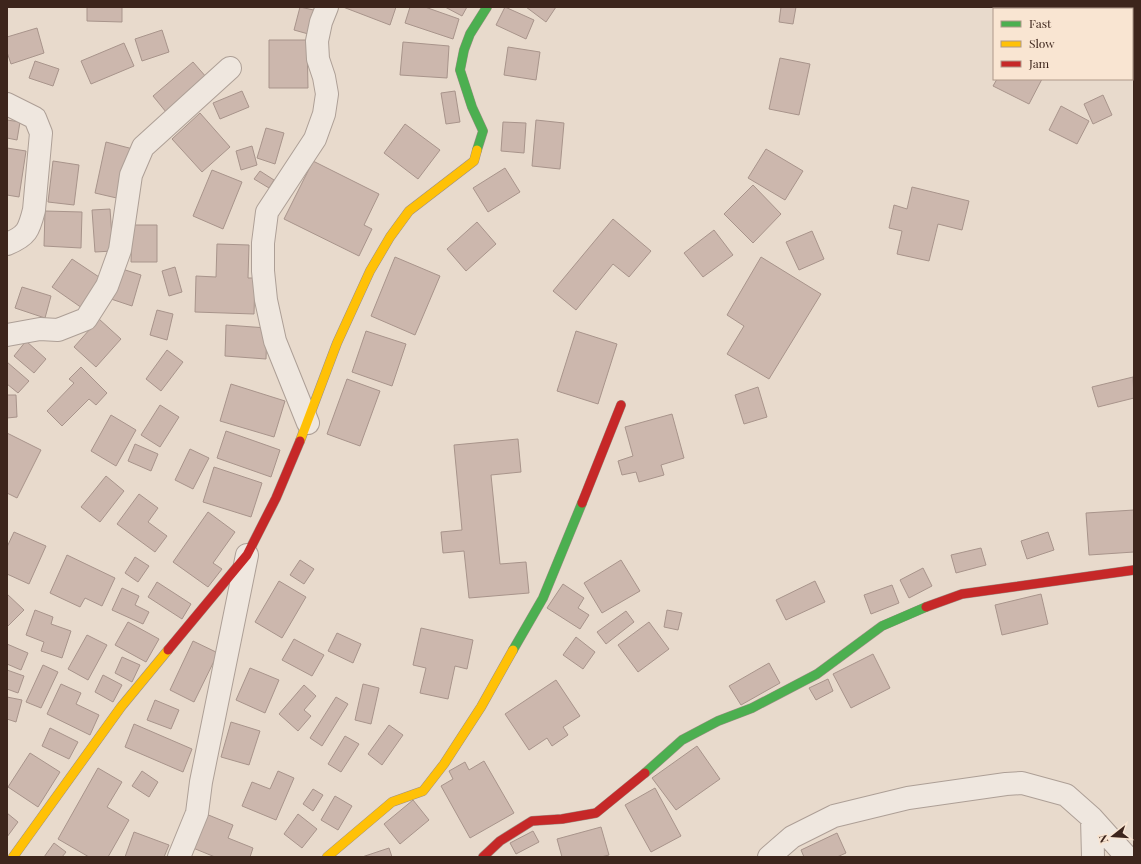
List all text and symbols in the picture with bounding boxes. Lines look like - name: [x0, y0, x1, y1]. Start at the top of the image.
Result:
- legend: [993, 8, 1133, 80]
- text: Fast: [1029, 15, 1052, 31]
- text: Slow: [1029, 35, 1055, 51]
- text: Jam: [1028, 55, 1050, 71]
- north arrow: [1093, 816, 1133, 856]
- text: N: [1095, 833, 1111, 845]

